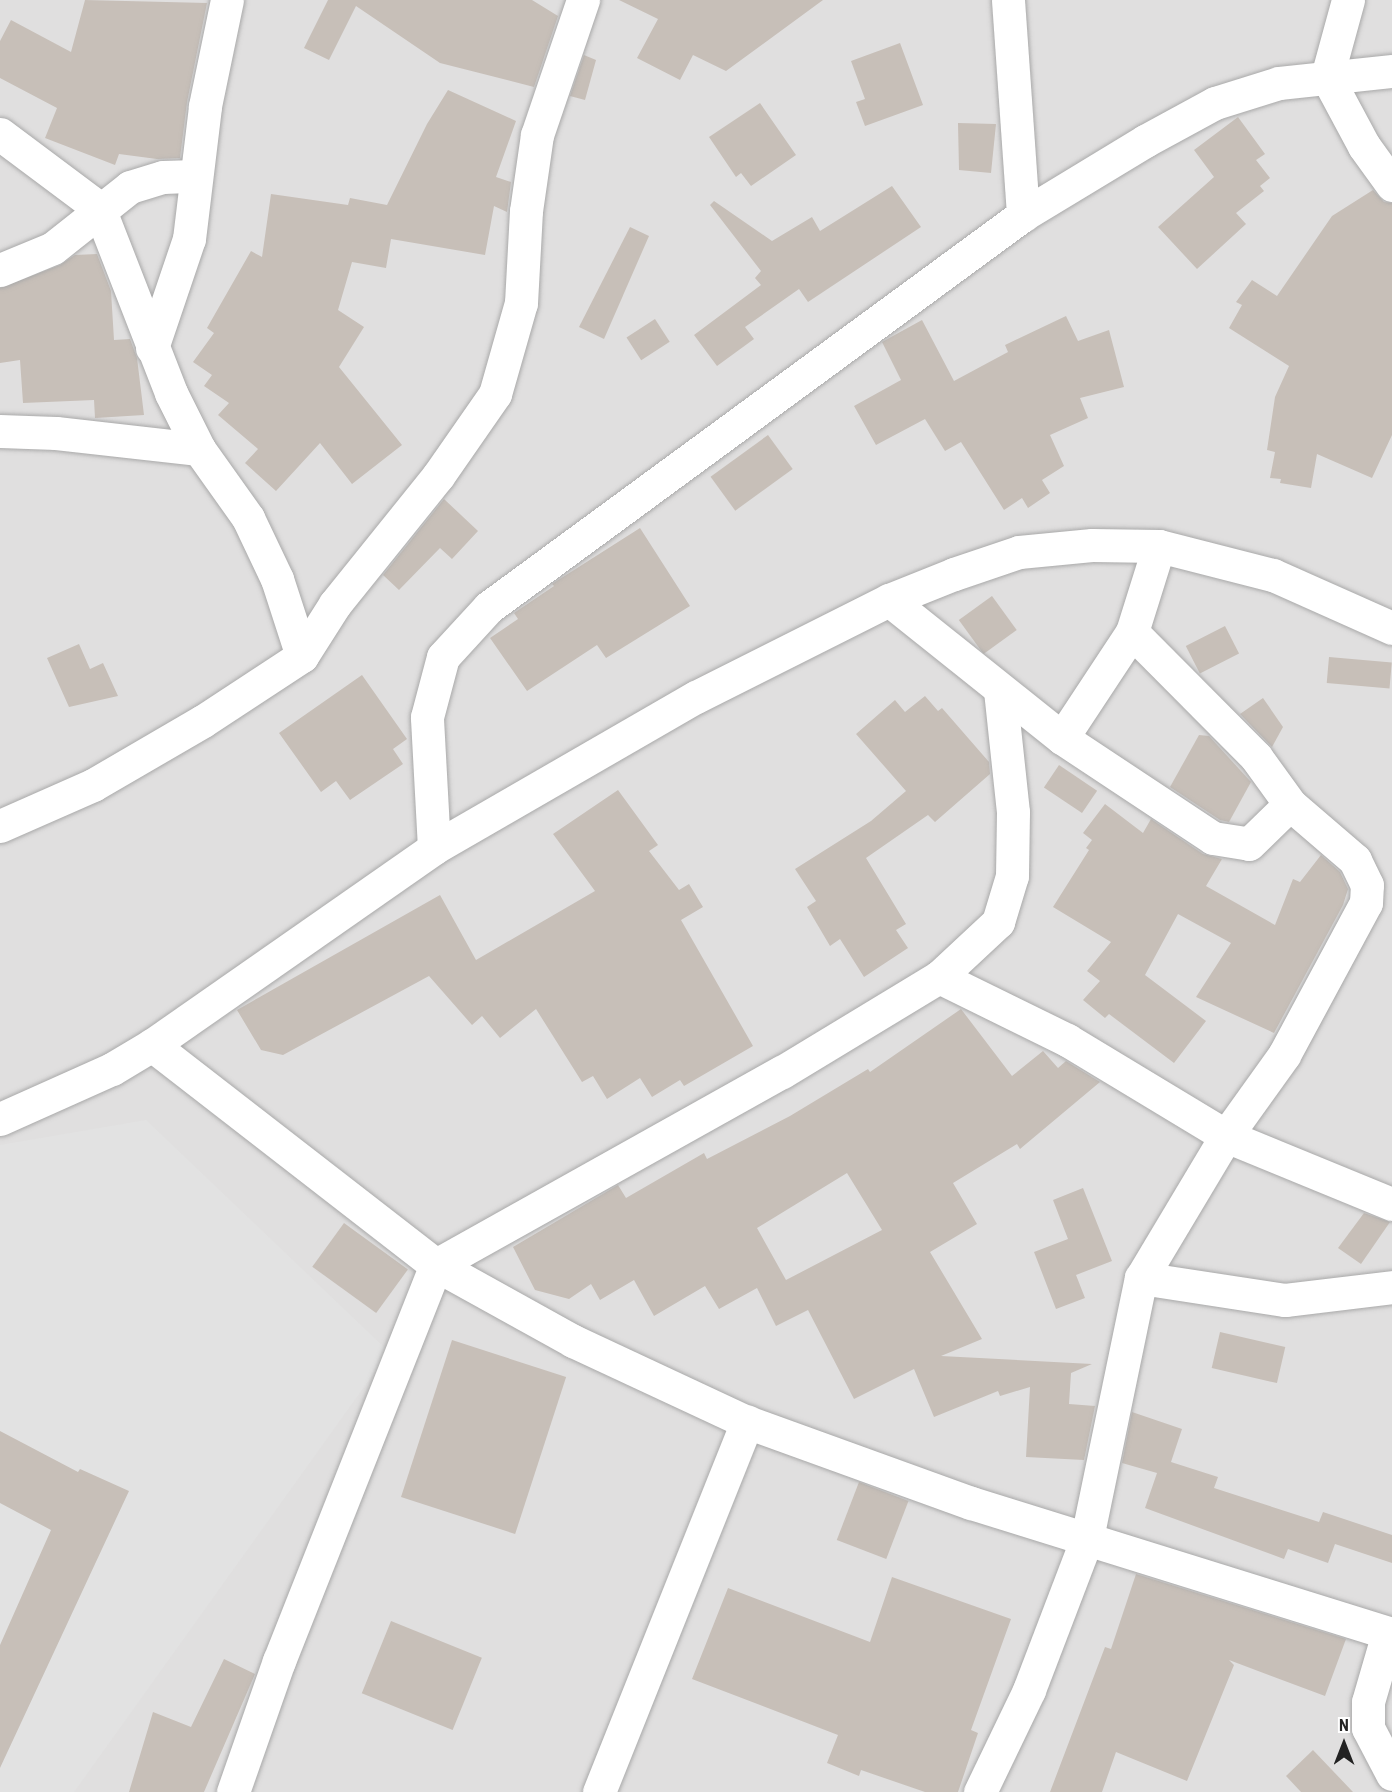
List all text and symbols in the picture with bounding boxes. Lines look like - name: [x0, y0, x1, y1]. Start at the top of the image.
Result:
- north arrow: [1314, 1714, 1374, 1774]
- text: N: [1339, 1716, 1349, 1735]

